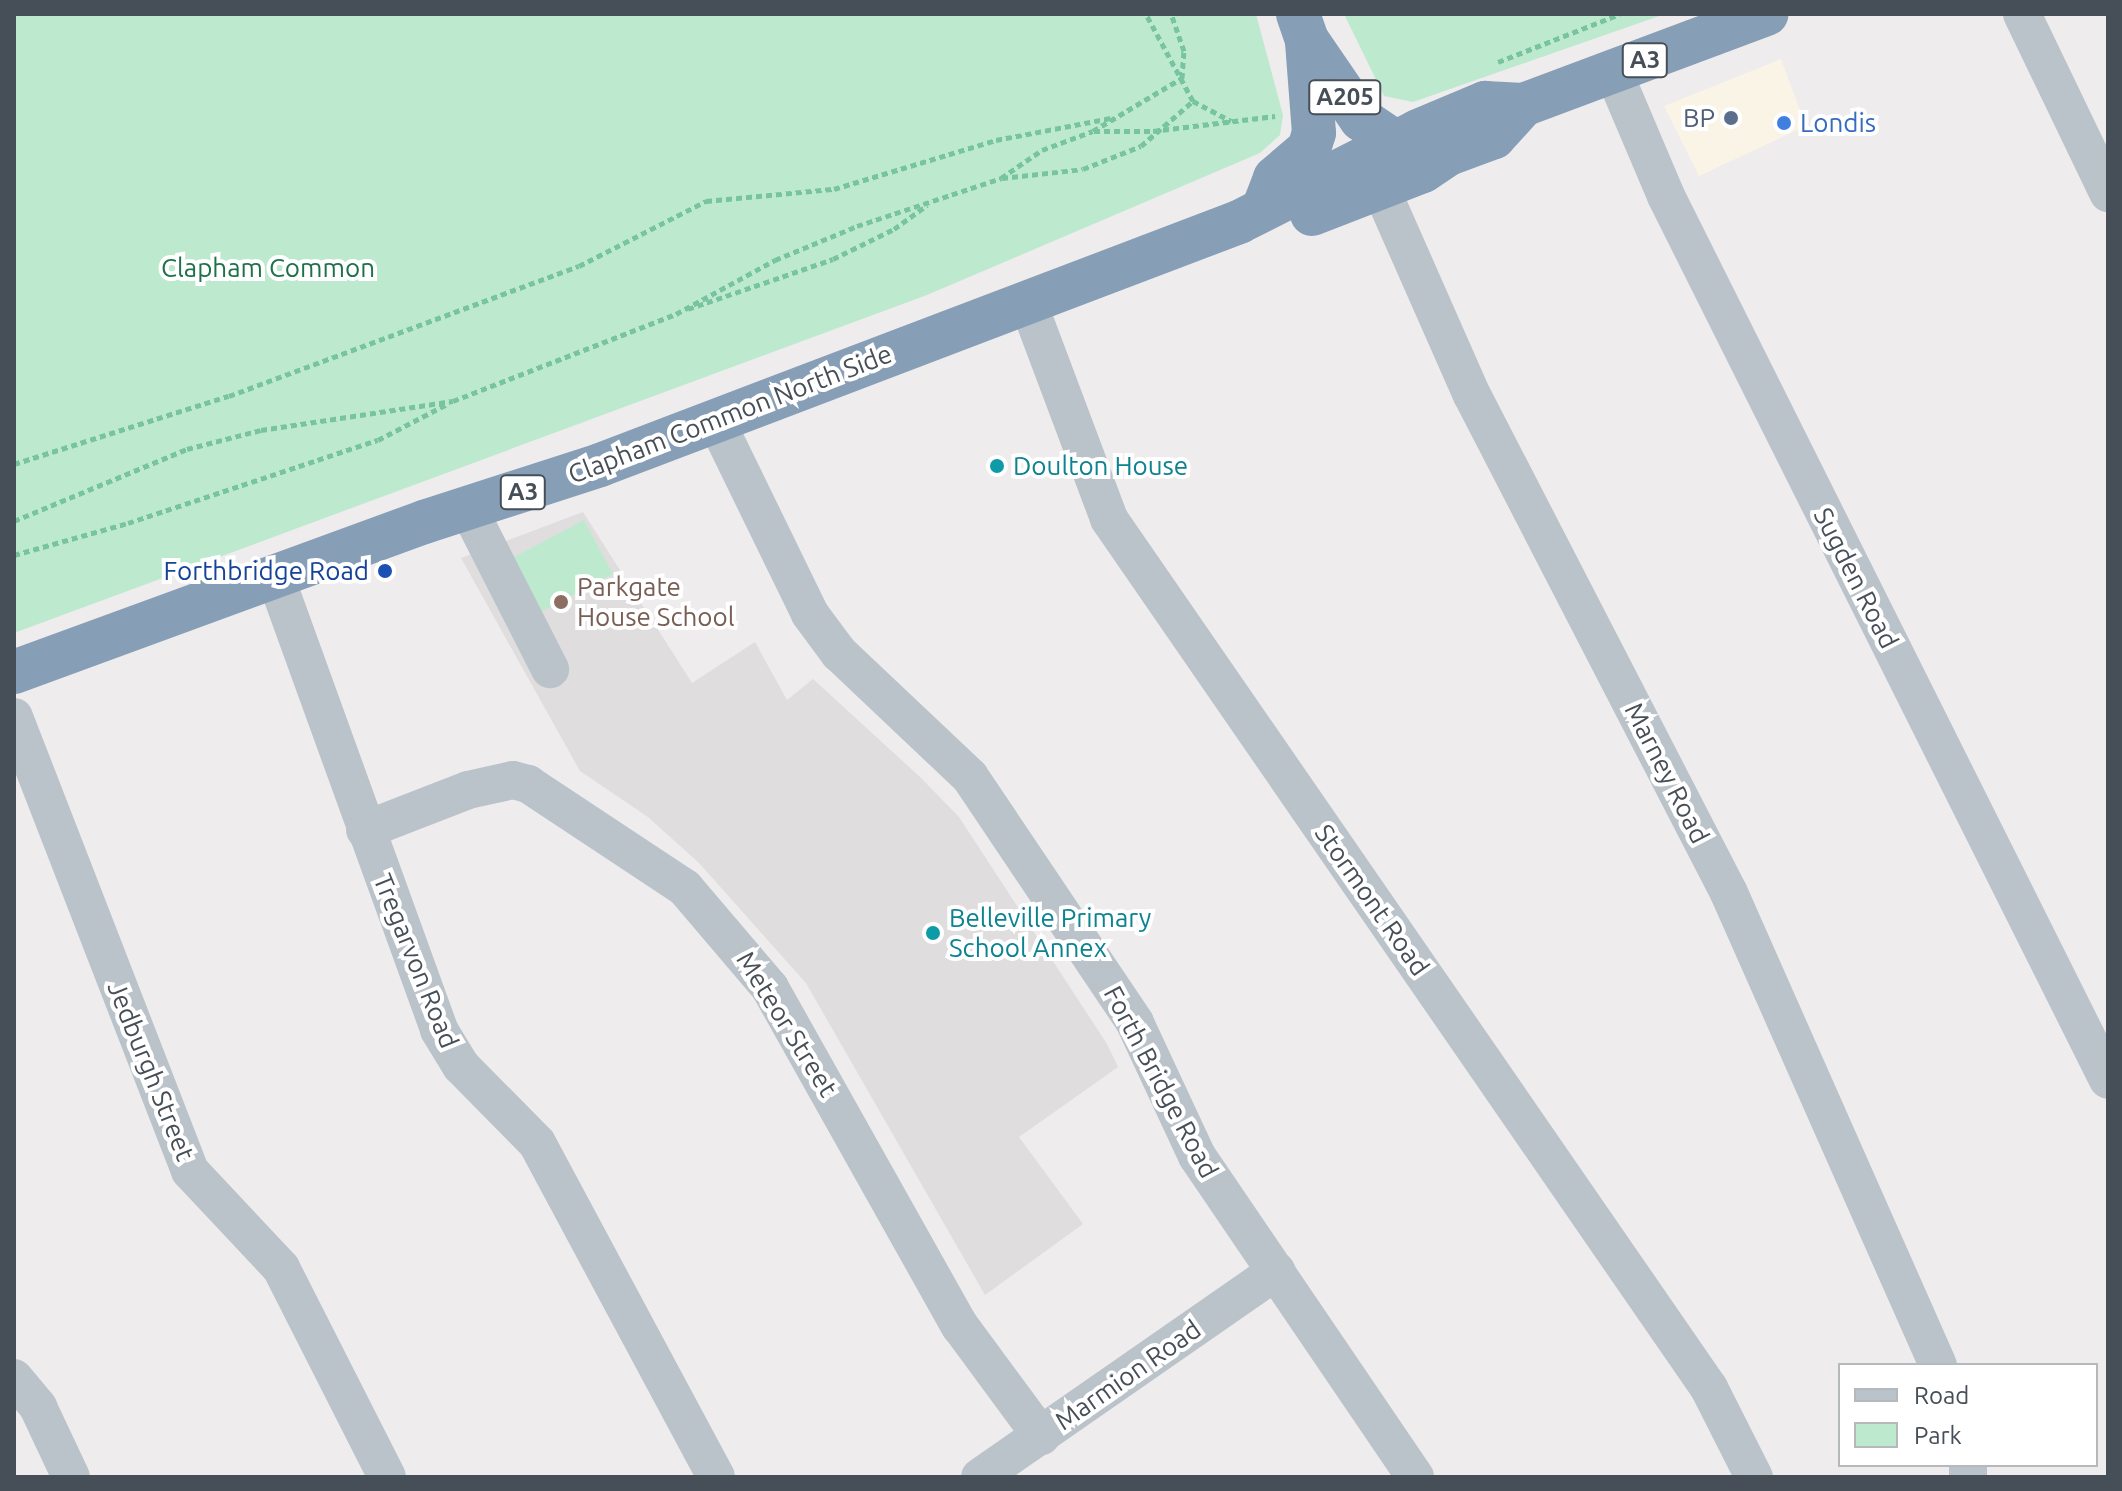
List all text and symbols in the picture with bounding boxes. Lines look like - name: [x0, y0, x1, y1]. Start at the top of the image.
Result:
- road number: A3: [1621, 40, 1669, 80]
- road number: A205: [1307, 77, 1383, 117]
- place label: BP: [1683, 102, 1715, 134]
- place label: Londis: [1800, 107, 1876, 139]
- marker: BP: [1722, 109, 1740, 127]
- marker: Londis: [1775, 114, 1793, 132]
- park label: Clapham Common: [161, 252, 375, 284]
- street label: Clapham Common North Side: [564, 338, 896, 490]
- place label: Doulton House: [1013, 450, 1188, 482]
- marker: Doulton House: [988, 457, 1006, 475]
- road number: A3: [499, 472, 547, 512]
- street label: Sugden Road: [1807, 502, 1905, 654]
- place label: Forthbridge Road: [163, 555, 369, 587]
- marker: Forthbridge Road: [376, 562, 394, 580]
- place label: Parkgate House School: [577, 571, 735, 632]
- marker: Parkgate House School: [552, 593, 570, 611]
- street label: Marney Road: [1618, 698, 1716, 848]
- street label: Stormont Road: [1308, 818, 1436, 982]
- street label: Tregarvon Road: [367, 869, 465, 1053]
- place label: Belleville Primary School Annex: [949, 902, 1151, 964]
- marker: Belleville Primary School Annex: [924, 924, 942, 942]
- street label: Meteor Street: [730, 946, 844, 1102]
- street label: Jedburgh Street: [101, 977, 201, 1165]
- street label: Forth Bridge Road: [1097, 981, 1225, 1183]
- street label: Marmion Road: [1049, 1313, 1207, 1437]
- legend: [1838, 1363, 2098, 1467]
- text: Road: [1914, 1382, 1969, 1409]
- text: Park: [1914, 1422, 1962, 1449]

